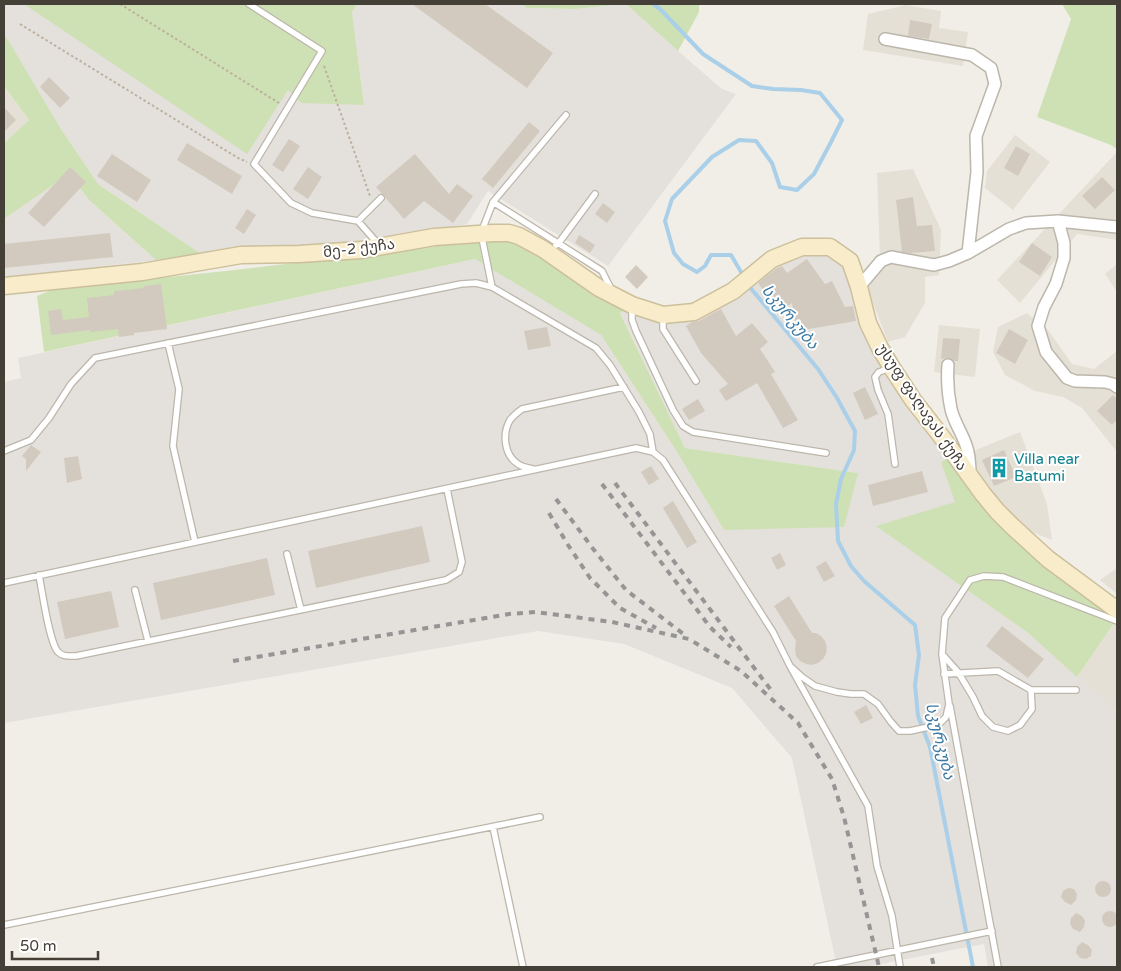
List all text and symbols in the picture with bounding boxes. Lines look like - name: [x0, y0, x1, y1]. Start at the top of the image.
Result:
- street label: მე-2 ქუჩა: [322, 235, 396, 261]
- water label: სკურკუბა: [757, 281, 823, 354]
- street label: უსუფ ფაღავას ქუჩა: [873, 340, 971, 474]
- place label: Villa near Batumi: [1014, 450, 1080, 485]
- building icon: Villa near Batumi: [988, 457, 1010, 479]
- water label: სკურკუბა: [921, 701, 959, 782]
- scale bar: [12, 928, 99, 960]
- text: 50 m: [20, 937, 57, 955]

